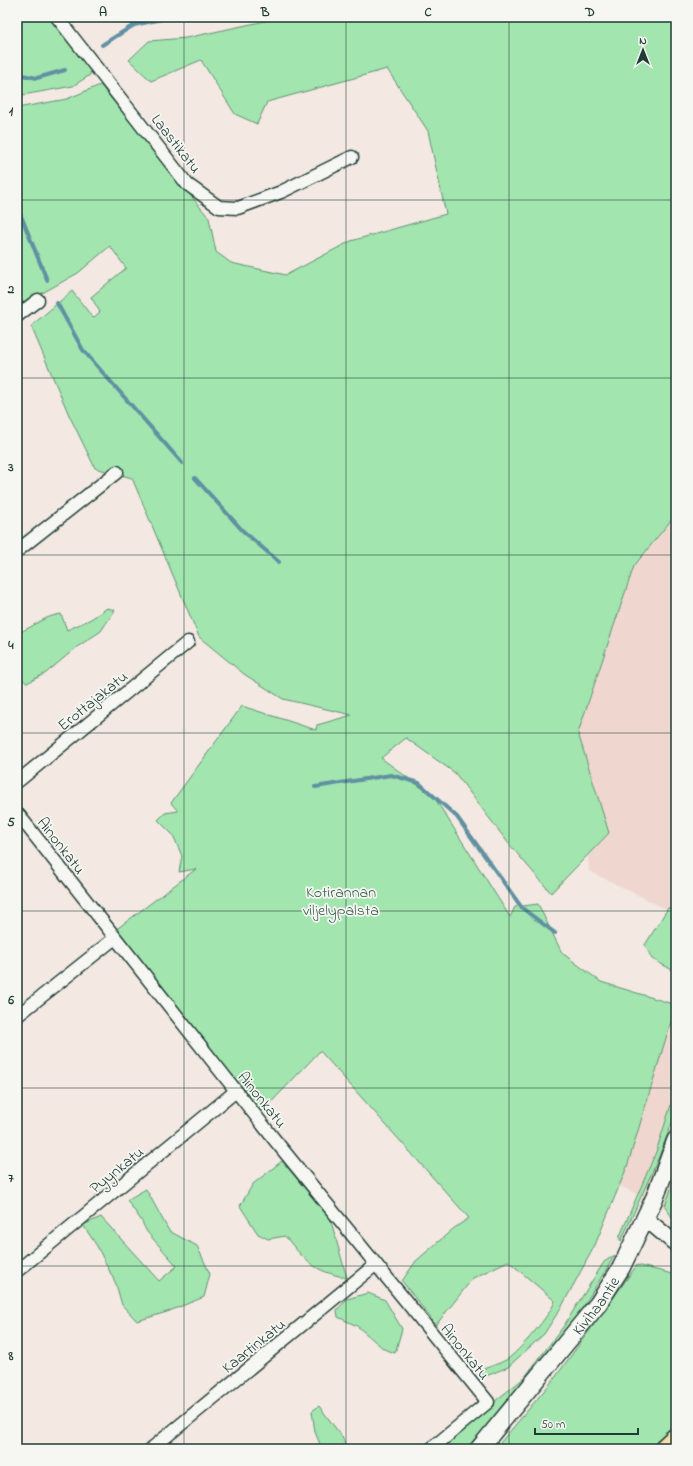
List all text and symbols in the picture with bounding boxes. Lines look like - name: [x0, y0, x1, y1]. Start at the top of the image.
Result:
- text: A: [99, 3, 107, 22]
- text: B: [260, 3, 270, 22]
- text: C: [424, 3, 432, 22]
- text: D: [584, 3, 595, 22]
- north arrow: [623, 30, 663, 70]
- text: N: [639, 33, 647, 49]
- text: 1: [9, 102, 14, 121]
- street label: Laastikatu: [145, 109, 206, 179]
- text: 2: [7, 280, 15, 299]
- text: 3: [7, 458, 14, 477]
- text: 4: [7, 636, 14, 655]
- street label: Erottajakatu: [53, 666, 134, 737]
- street label: Ainonkatu: [30, 812, 90, 880]
- text: 5: [7, 813, 15, 832]
- park label: Kotirannan viljelypalsta: [303, 881, 379, 923]
- text: 6: [7, 991, 14, 1010]
- street label: Ainonkatu: [231, 1067, 292, 1134]
- street label: Pyynkatu: [85, 1141, 150, 1200]
- text: 7: [8, 1169, 14, 1188]
- street label: Kivihaantie: [567, 1271, 627, 1341]
- street label: Kaartinkatu: [217, 1313, 291, 1380]
- street label: Ainonkatu: [434, 1319, 495, 1386]
- text: 8: [8, 1347, 14, 1366]
- scale bar: [535, 1410, 638, 1436]
- text: 50 m: [541, 1416, 565, 1434]

